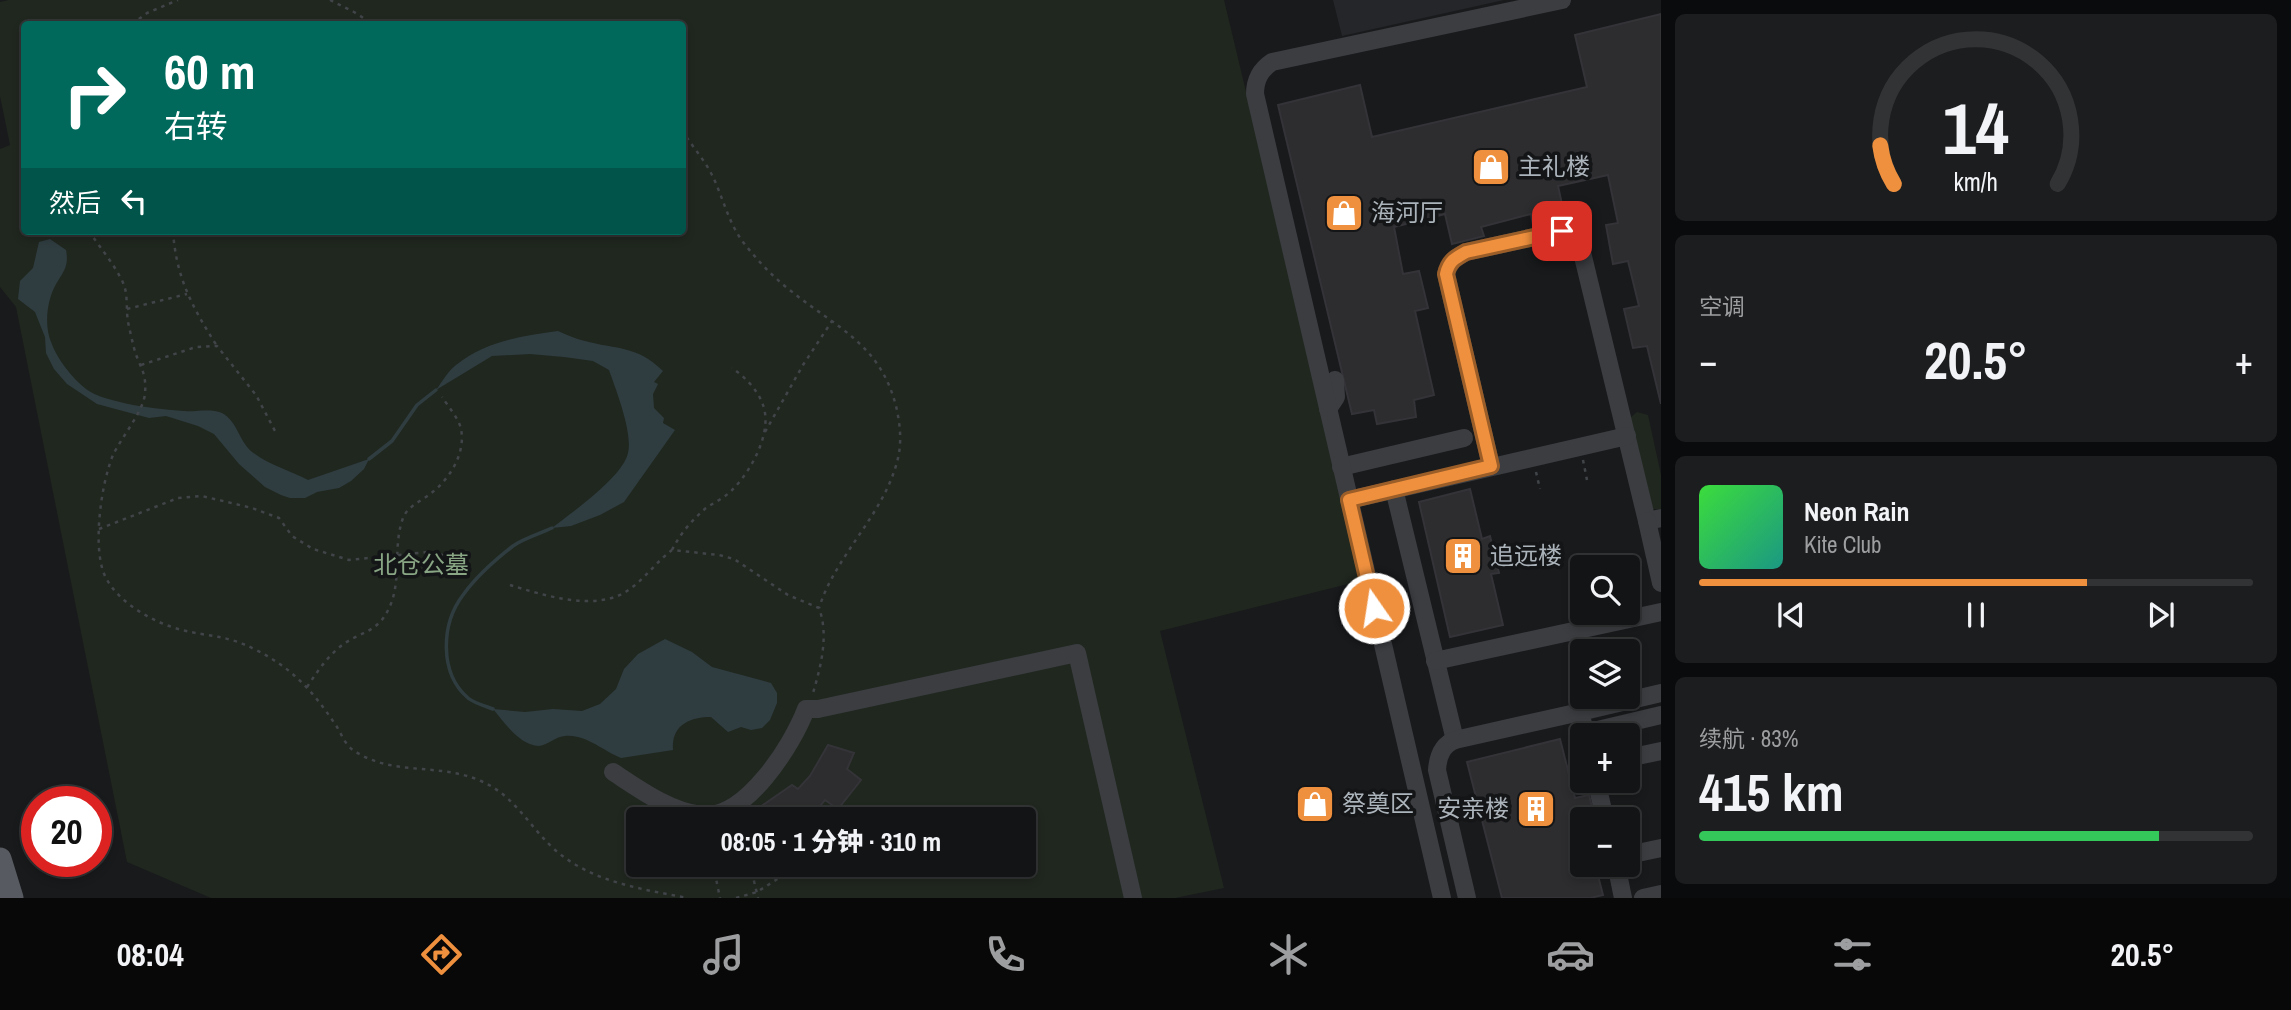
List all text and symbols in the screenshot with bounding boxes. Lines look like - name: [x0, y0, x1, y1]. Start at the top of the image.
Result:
- text: 60 m: [164, 38, 256, 104]
- icon: right: [49, 49, 140, 140]
- text: 14: [1943, 79, 2009, 177]
- text: 右转: [164, 105, 228, 148]
- shop icon: 主礼楼: [1470, 146, 1512, 188]
- place label: 主礼楼: [1518, 150, 1590, 182]
- text: km/h: [1954, 164, 1998, 198]
- icon: left: [115, 182, 153, 220]
- text: 然后: [49, 185, 101, 220]
- shop icon: 海河厅: [1323, 192, 1365, 234]
- place label: 海河厅: [1371, 196, 1443, 228]
- pin: [1532, 201, 1592, 261]
- icon: arrive: [1543, 212, 1581, 250]
- text: 空调: [1699, 291, 1745, 322]
- text: 20.5°: [1924, 325, 2028, 395]
- text: −: [1699, 335, 1717, 386]
- text: +: [2235, 335, 2253, 386]
- text: Neon Rain: [1804, 494, 1909, 529]
- text: Kite Club: [1804, 529, 1882, 560]
- building icon: 追远楼: [1442, 535, 1484, 577]
- place label: 追远楼: [1490, 539, 1562, 571]
- park label: 北仓公墓: [373, 548, 469, 580]
- map controls: [1570, 555, 1640, 877]
- button: search: [1570, 555, 1640, 625]
- position arrow: [1337, 571, 1411, 645]
- icon: previous: [1772, 596, 1810, 634]
- icon: pause: [1957, 596, 1995, 634]
- icon: next: [2142, 596, 2180, 634]
- button: layers: [1570, 639, 1640, 709]
- button: +: [1570, 723, 1640, 793]
- text: 续航 · 83%: [1699, 723, 1798, 754]
- text: 415 km: [1699, 757, 1844, 827]
- shop icon: 祭奠区: [1294, 783, 1336, 825]
- speed limit sign: 20: [21, 786, 112, 877]
- place label: 祭奠区: [1342, 787, 1414, 819]
- building icon: 安亲楼: [1515, 788, 1557, 830]
- place label: 安亲楼: [1437, 792, 1509, 824]
- button: −: [1570, 807, 1640, 877]
- text: 08:05 · 1 分钟 · 310 m: [721, 824, 941, 859]
- icon: directions: [417, 930, 466, 979]
- icon: music: [699, 930, 748, 979]
- icon: phone: [981, 930, 1030, 979]
- icon: climate: [1264, 930, 1313, 979]
- icon: car: [1546, 930, 1595, 979]
- icon: filters: [1828, 930, 1877, 979]
- text: 08:04: [117, 933, 184, 976]
- text: 20.5°: [2110, 933, 2174, 976]

